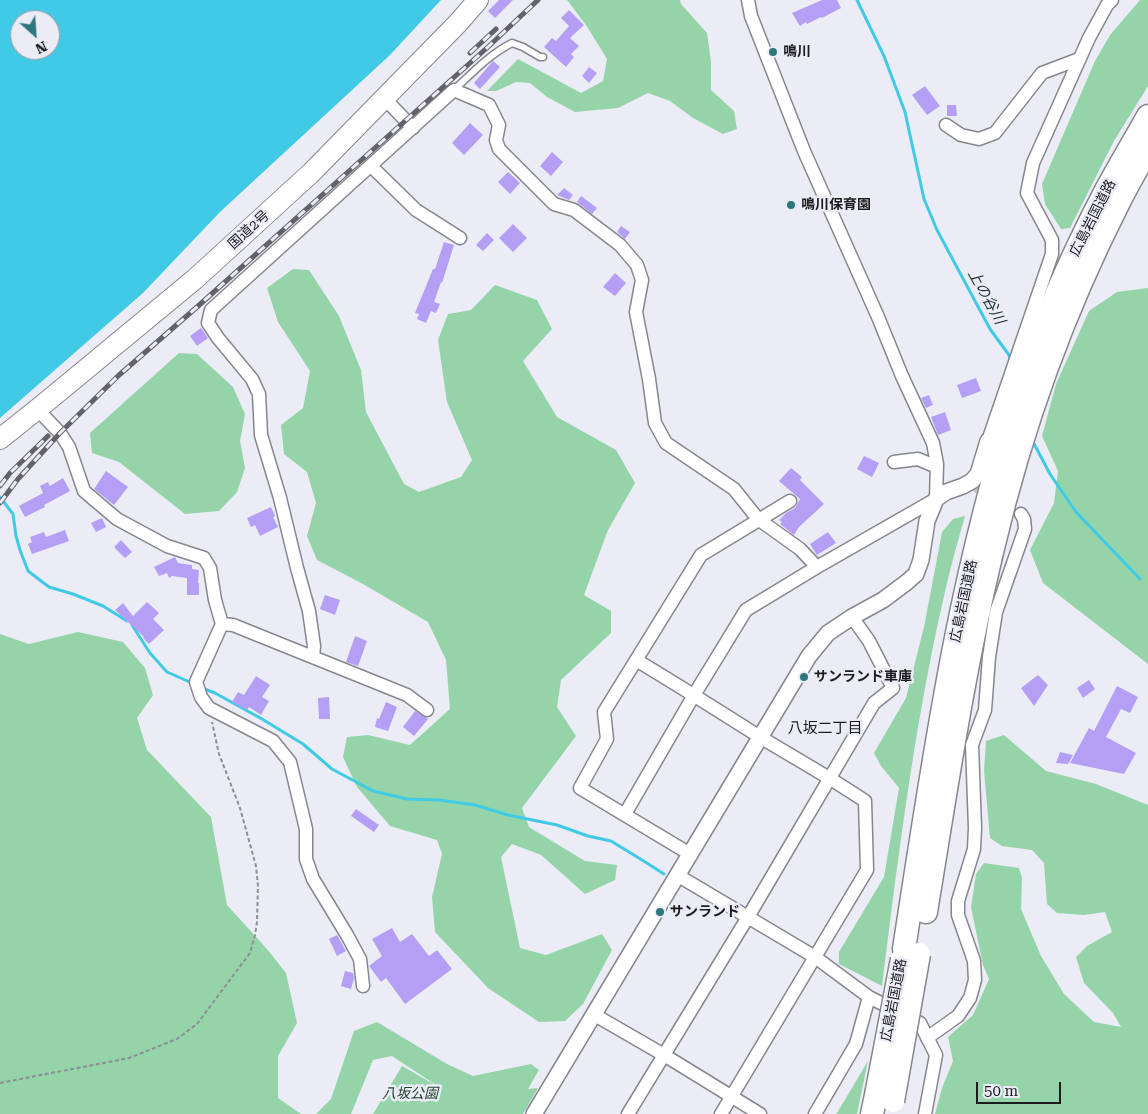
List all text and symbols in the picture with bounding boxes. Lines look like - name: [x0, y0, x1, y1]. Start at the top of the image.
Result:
- north arrow: [10, 10, 60, 60]
- text: N: [33, 38, 49, 57]
- place label: 鳴川: [783, 44, 811, 60]
- marker: 鳴川: [767, 46, 779, 58]
- street label: 広島岩国道路: [1066, 177, 1120, 259]
- place label: 鳴川保育園: [801, 197, 871, 213]
- marker: 鳴川保育園: [785, 199, 797, 211]
- street label: 国道2号: [225, 207, 273, 253]
- water label: 上の谷川: [964, 266, 1008, 328]
- street label: 広島岩国道路: [947, 558, 981, 644]
- place label: サンランド車庫: [814, 669, 912, 685]
- marker: サンランド車庫: [798, 671, 810, 683]
- district label: 八坂二丁目: [788, 720, 862, 738]
- place label: サンランド: [670, 904, 740, 920]
- marker: サンランド: [654, 906, 666, 918]
- street label: 広島岩国道路: [878, 957, 910, 1043]
- scale bar: [978, 1072, 1063, 1104]
- text: 50 m: [984, 1082, 1018, 1100]
- park label: 八坂公園: [382, 1086, 438, 1102]

